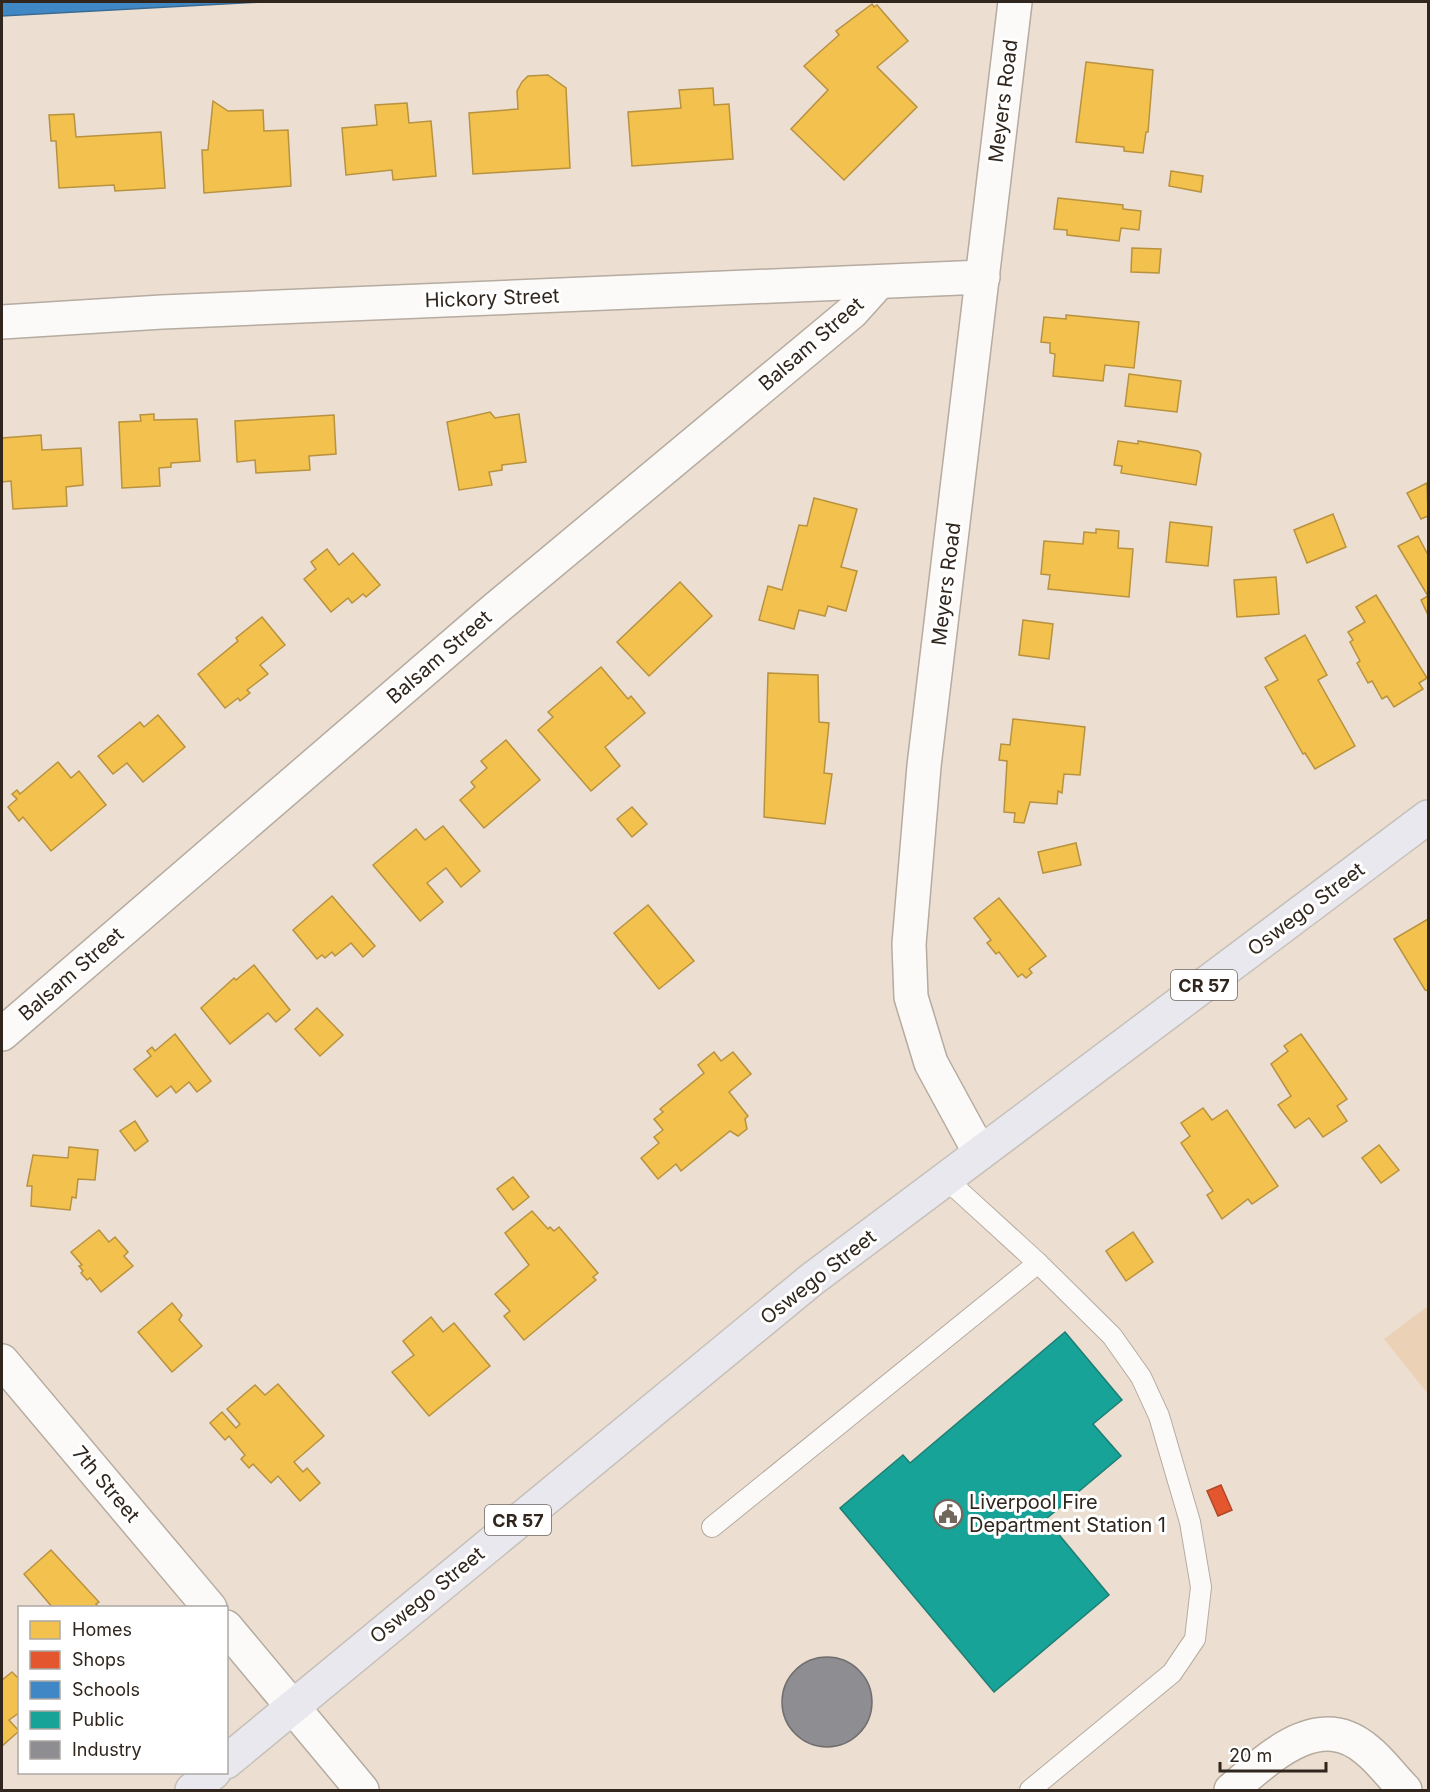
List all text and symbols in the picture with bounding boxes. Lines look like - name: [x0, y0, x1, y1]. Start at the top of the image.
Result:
- street label: Meyers Road: [984, 38, 1022, 164]
- street label: Hickory Street: [424, 284, 560, 312]
- street label: Balsam Street: [754, 292, 868, 396]
- street label: Meyers Road: [927, 521, 965, 647]
- street label: Balsam Street: [382, 605, 496, 709]
- street label: Oswego Street: [1243, 857, 1369, 961]
- street label: Balsam Street: [14, 922, 128, 1026]
- road number: CR 57: [1171, 970, 1237, 1000]
- street label: Oswego Street: [756, 1224, 881, 1330]
- street label: 7th Street: [67, 1441, 145, 1527]
- place label: Liverpool Fire Department Station 1: [969, 1490, 1166, 1537]
- public building icon: Liverpool Fire Department Station 1: [932, 1498, 964, 1530]
- road number: CR 57: [485, 1505, 551, 1535]
- street label: Oswego Street: [365, 1541, 489, 1648]
- legend: [18, 1606, 228, 1774]
- text: Homes: [72, 1619, 132, 1640]
- text: Shops: [72, 1649, 126, 1670]
- text: Schools: [72, 1679, 140, 1700]
- text: Public: [72, 1709, 124, 1730]
- scale bar: [1220, 1735, 1326, 1773]
- text: Industry: [72, 1739, 142, 1760]
- text: 20 m: [1229, 1745, 1272, 1766]

